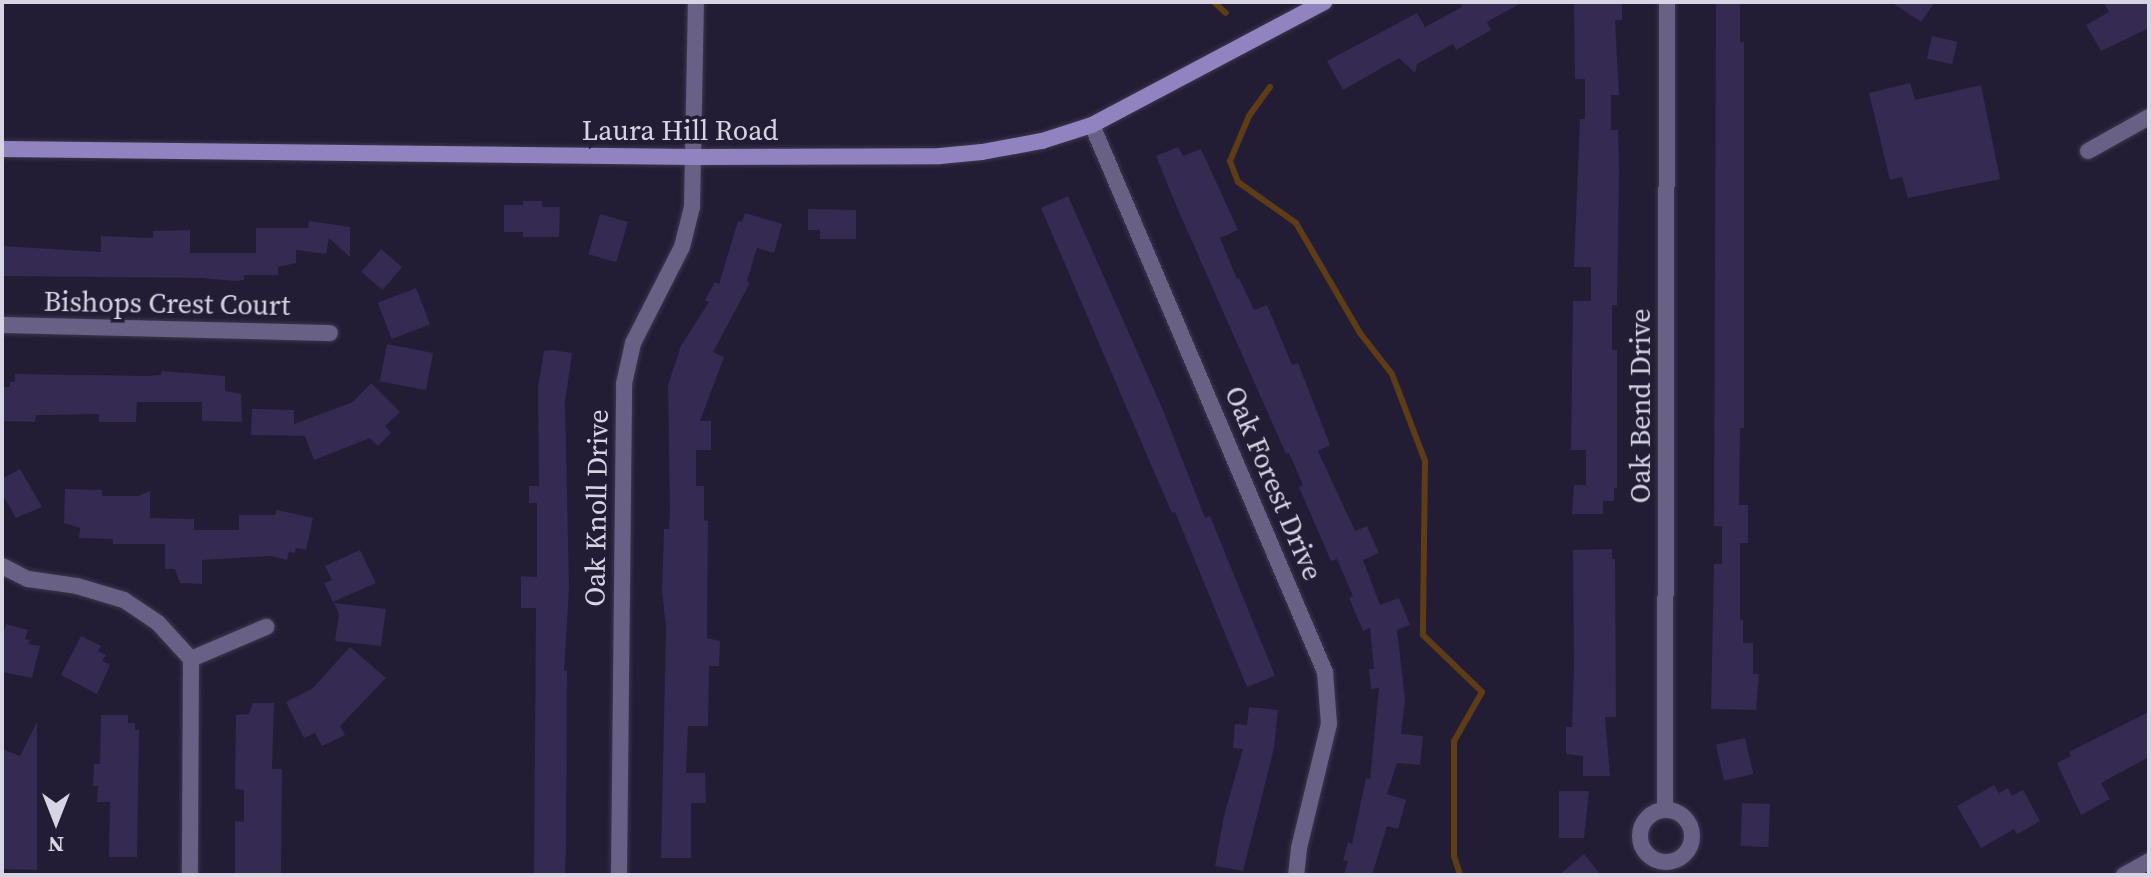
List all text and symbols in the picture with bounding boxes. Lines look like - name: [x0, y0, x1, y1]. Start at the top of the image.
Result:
- street label: Laura Hill Road: [582, 113, 778, 147]
- street label: Bishops Crest Court: [43, 284, 291, 322]
- street label: Oak Bend Drive: [1623, 309, 1657, 503]
- street label: Oak Forest Drive: [1218, 381, 1330, 585]
- street label: Oak Knoll Drive: [577, 409, 615, 607]
- north arrow: [16, 781, 96, 861]
- text: N: [48, 830, 64, 860]

